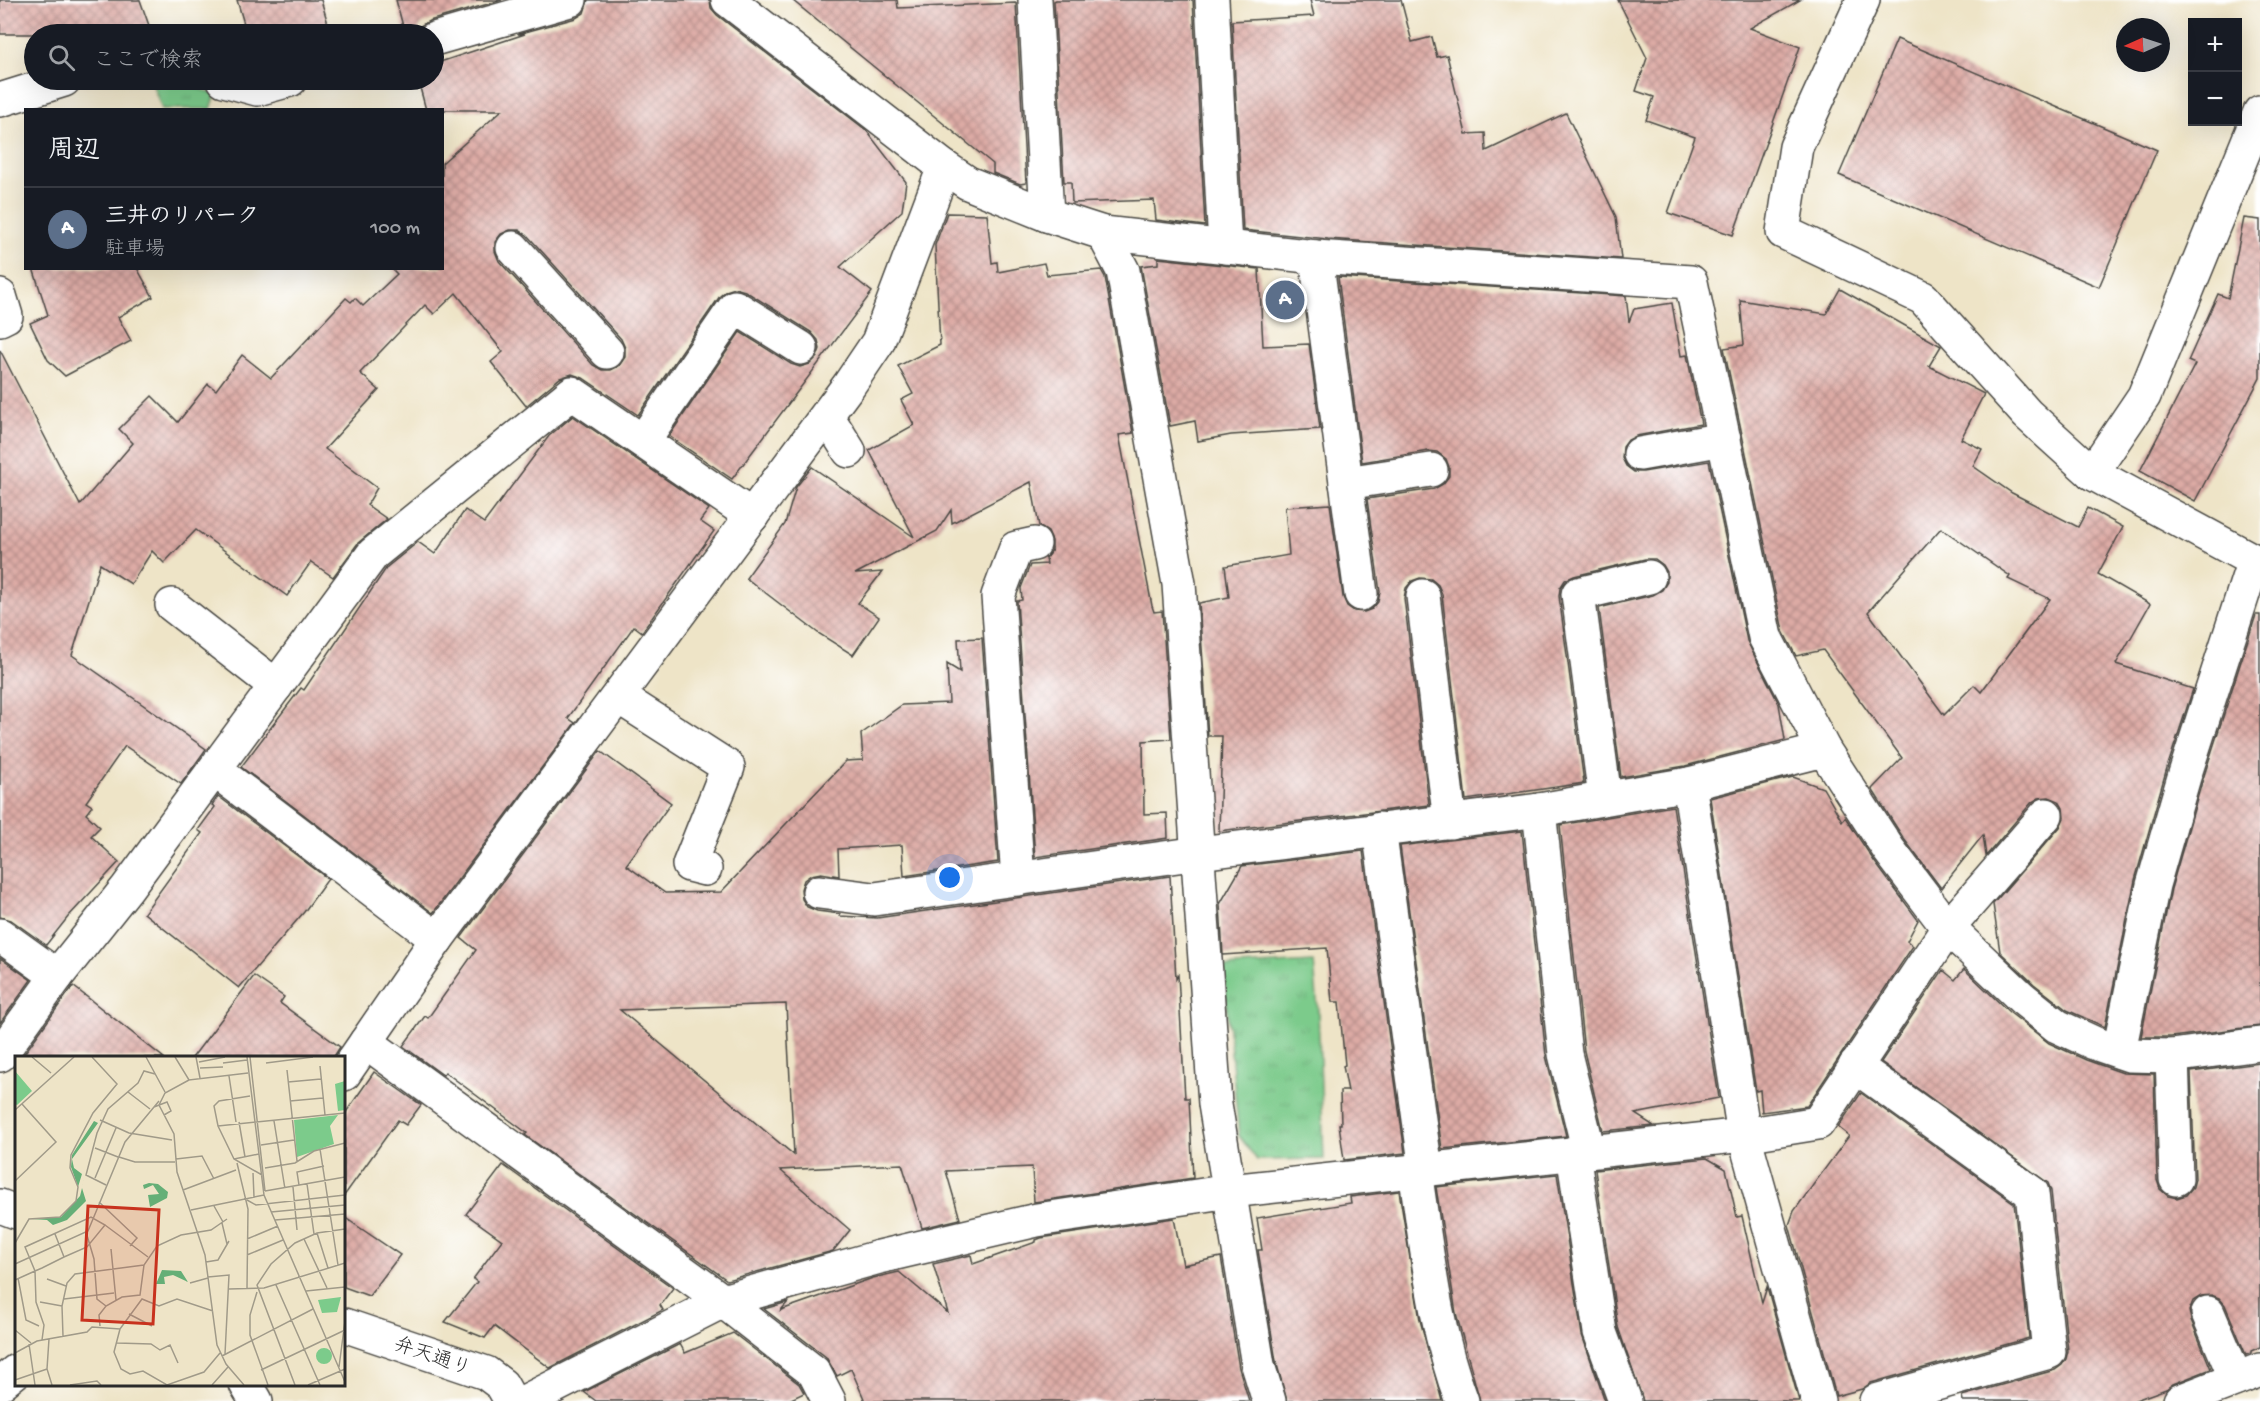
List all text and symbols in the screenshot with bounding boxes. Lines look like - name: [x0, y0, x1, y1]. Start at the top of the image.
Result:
- north arrow: [2116, 18, 2170, 72]
- map controls: [2188, 18, 2242, 126]
- button: +: [2188, 18, 2242, 72]
- search box: [24, 24, 444, 90]
- icon: search: [45, 41, 78, 74]
- text: ここで検索: [93, 49, 203, 75]
- button: −: [2188, 72, 2242, 126]
- text: 周辺: [48, 137, 100, 168]
- text: 三井のリパーク: [105, 205, 259, 231]
- text: A: [62, 218, 73, 241]
- text: 100 m: [370, 218, 420, 241]
- text: 駐車場: [105, 239, 165, 262]
- pin: A: [1266, 278, 1304, 322]
- your location: [935, 863, 964, 892]
- inset map: [15, 1056, 345, 1386]
- street label: 弁天通り: [390, 1333, 474, 1382]

